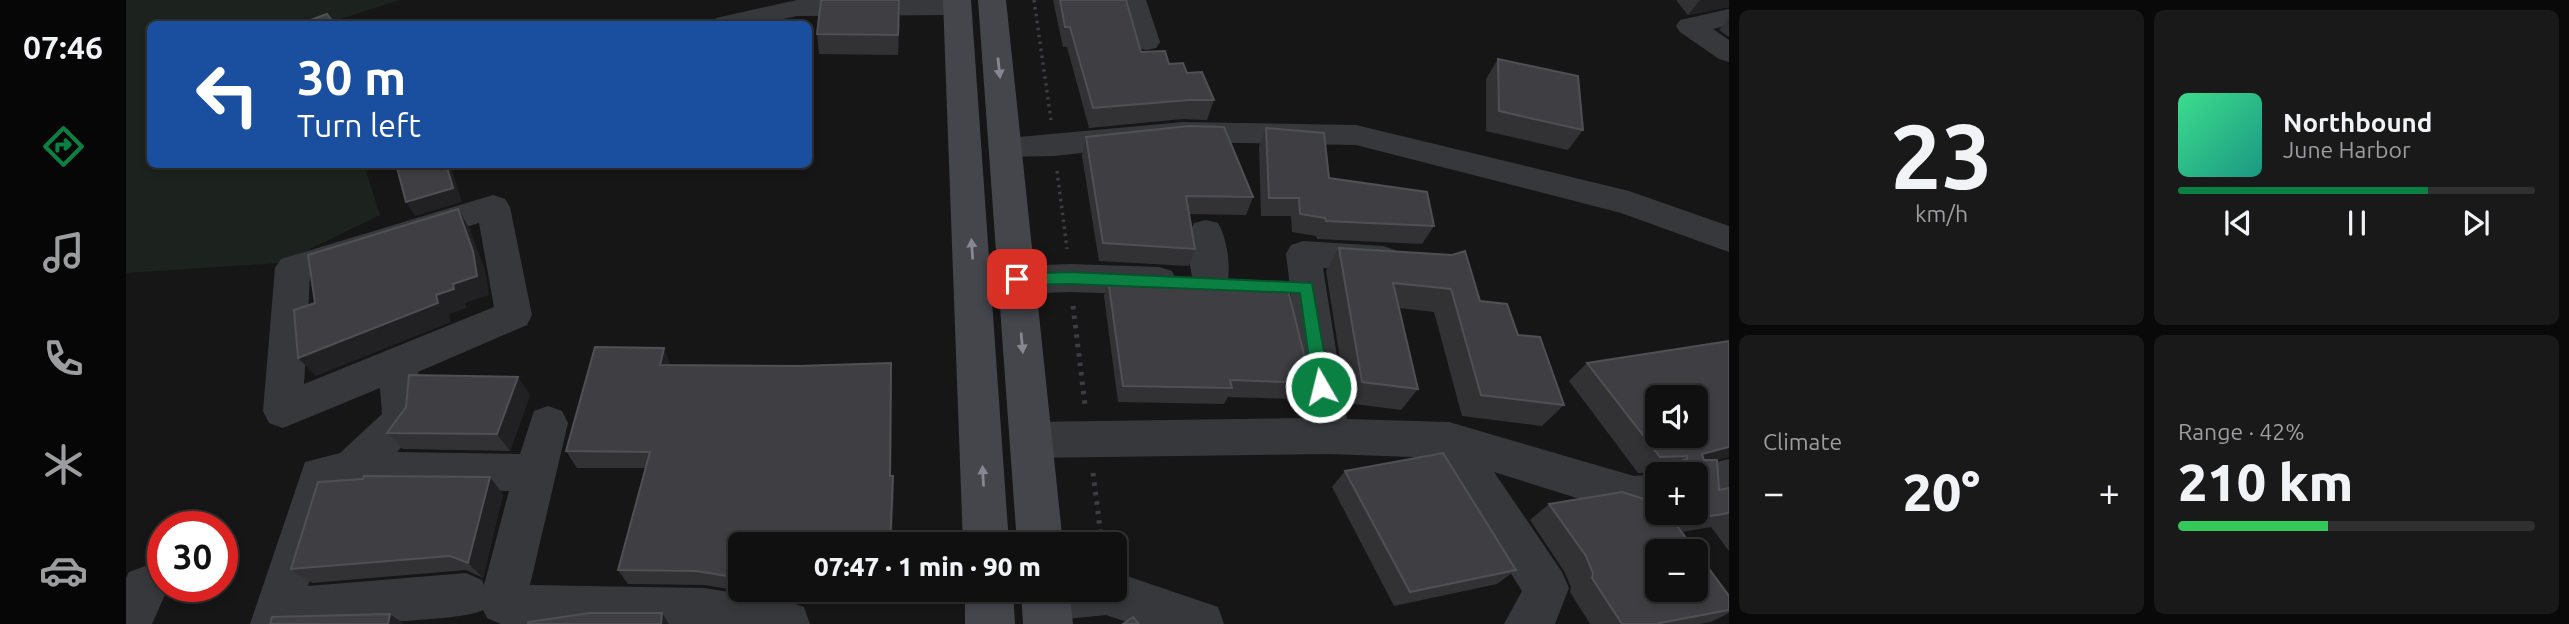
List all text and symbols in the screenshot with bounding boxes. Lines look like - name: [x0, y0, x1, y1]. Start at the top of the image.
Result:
- text: 07:46: [23, 29, 103, 65]
- icon: left: [182, 49, 273, 140]
- text: 30 m: [297, 49, 406, 104]
- one-way arrow: [994, 57, 1005, 79]
- text: 23: [1890, 104, 1993, 206]
- text: Turn left: [297, 107, 421, 143]
- text: Northbound: [2283, 108, 2432, 137]
- icon: directions: [39, 122, 88, 171]
- text: June Harbor: [2283, 137, 2411, 162]
- text: km/h: [1915, 201, 1968, 226]
- icon: previous: [2219, 204, 2257, 242]
- icon: pause: [2338, 204, 2376, 242]
- icon: next: [2457, 204, 2495, 242]
- icon: music: [39, 228, 88, 277]
- one-way arrow: [966, 238, 977, 260]
- pin: [987, 249, 1047, 309]
- icon: arrive: [998, 260, 1036, 298]
- one-way arrow: [1017, 333, 1028, 355]
- icon: phone: [39, 334, 88, 383]
- position arrow: [1284, 350, 1358, 424]
- map controls: [1645, 385, 1708, 602]
- button: sound: [1645, 385, 1708, 448]
- text: Range · 42%: [2178, 419, 2305, 444]
- text: Climate: [1763, 429, 1842, 454]
- icon: climate: [39, 440, 88, 489]
- text: 210 km: [2178, 453, 2353, 511]
- button: +: [1645, 462, 1708, 525]
- text: 20°: [1903, 463, 1980, 521]
- one-way arrow: [978, 465, 989, 487]
- text: −: [1763, 471, 1784, 513]
- text: +: [2099, 471, 2120, 513]
- speed limit sign: 30: [147, 511, 238, 602]
- button: −: [1645, 539, 1708, 602]
- icon: car: [39, 546, 88, 595]
- text: 07:47 · 1 min · 90 m: [814, 552, 1041, 581]

